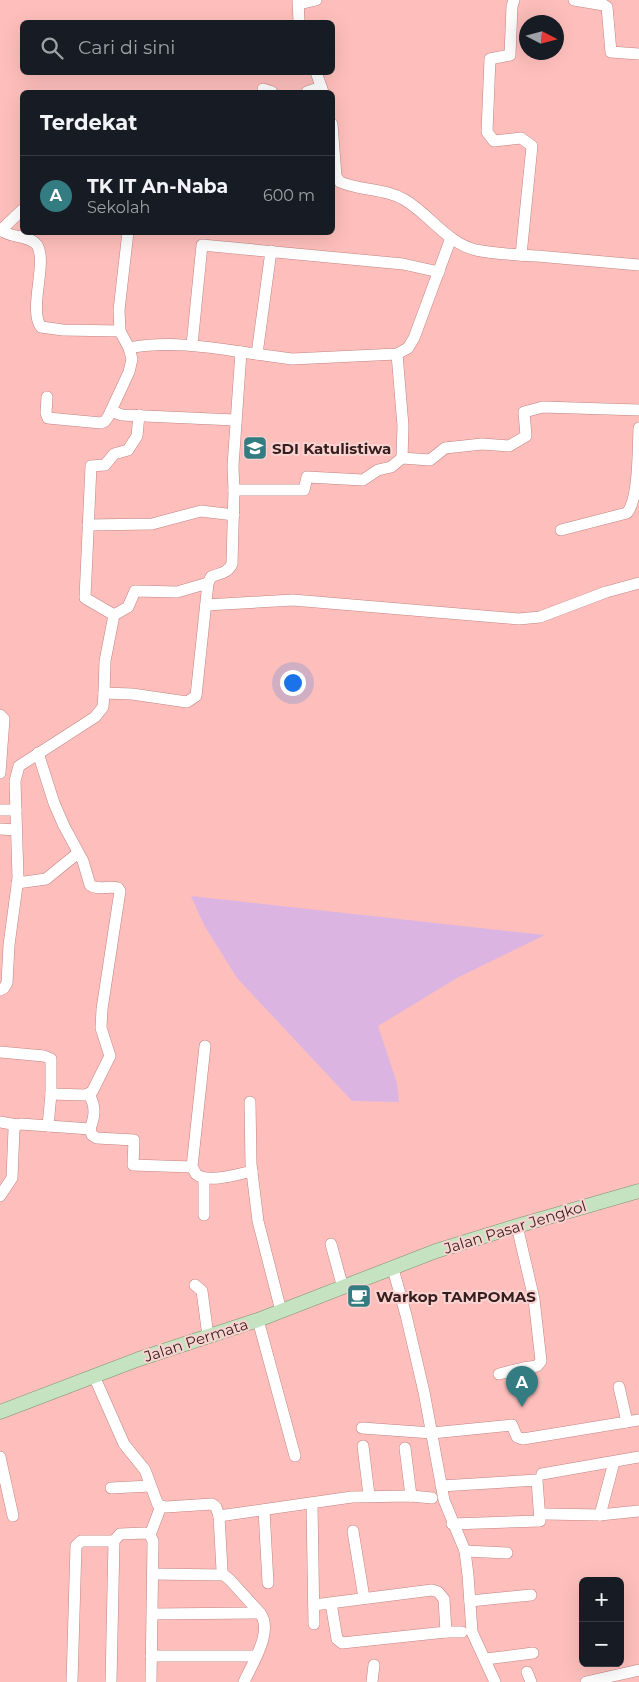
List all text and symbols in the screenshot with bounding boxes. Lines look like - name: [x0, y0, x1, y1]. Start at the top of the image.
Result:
- north arrow: [519, 15, 564, 60]
- search box: [20, 20, 335, 75]
- icon: search: [38, 34, 66, 62]
- text: Cari di sini: [78, 36, 175, 59]
- text: Terdekat: [40, 110, 137, 135]
- text: TK IT An-Naba: [87, 175, 228, 198]
- text: A: [50, 186, 62, 205]
- text: 600 m: [263, 186, 315, 205]
- text: Sekolah: [87, 198, 150, 217]
- school or university icon: SDI Katulistiwa: [242, 435, 268, 461]
- place label: SDI Katulistiwa: [272, 439, 391, 458]
- your location: [280, 670, 306, 696]
- street label: Jalan Pasar Jengkol: [441, 1196, 589, 1258]
- cafe icon: Warkop TAMPOMAS: [346, 1283, 372, 1309]
- place label: Warkop TAMPOMAS: [376, 1287, 536, 1306]
- street label: Jalan Permata: [141, 1314, 250, 1366]
- pin: A: [506, 1366, 538, 1407]
- map controls: [579, 1577, 624, 1667]
- button: +: [579, 1577, 624, 1622]
- button: −: [579, 1622, 624, 1667]

